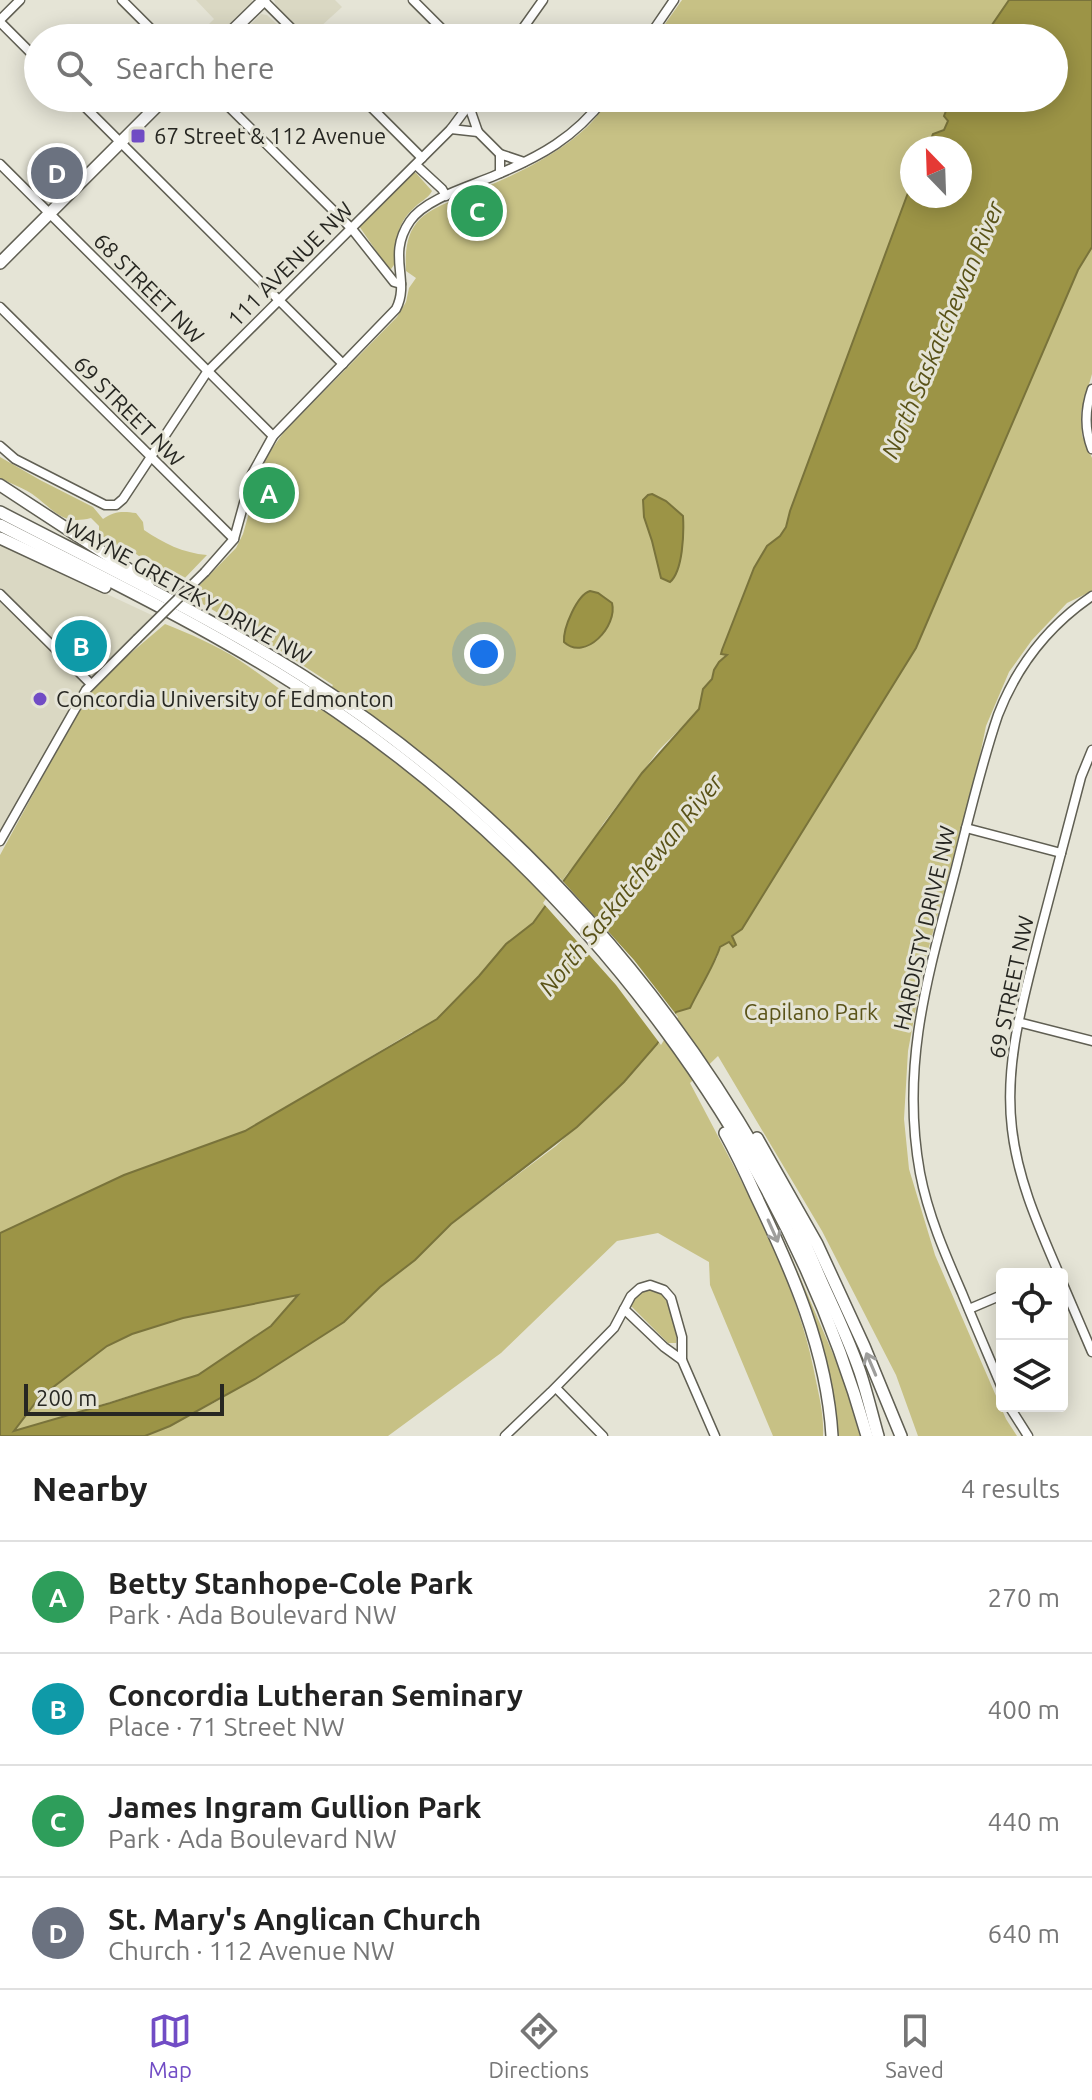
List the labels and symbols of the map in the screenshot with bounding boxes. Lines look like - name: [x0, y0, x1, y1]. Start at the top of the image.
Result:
- place label: 67 Street & 112 Avenue: [154, 123, 386, 148]
- marker: 67 Street & 112 Avenue: [129, 127, 147, 145]
- north arrow: [900, 136, 972, 208]
- pin: D: [31, 143, 83, 203]
- pin: C: [451, 181, 503, 241]
- street label: 111 AVENUE NW: [222, 196, 357, 331]
- water label: North Saskatchewan River: [876, 196, 1009, 462]
- street label: 68 STREET NW: [89, 227, 210, 348]
- street label: 69 STREET NW: [69, 350, 190, 471]
- pin: A: [243, 463, 295, 523]
- street label: WAYNE GRETZKY DRIVE NW: [61, 512, 316, 669]
- pin: B: [55, 616, 107, 676]
- your location: [464, 634, 504, 674]
- place label: Concordia University of Edmonton: [56, 686, 394, 711]
- marker: Concordia University of Edmonton: [31, 690, 49, 708]
- water label: North Saskatchewan River: [533, 768, 729, 1001]
- street label: HARDISTY DRIVE NW: [888, 823, 959, 1033]
- street label: 69 STREET NW: [983, 913, 1038, 1061]
- park label: Capilano Park: [744, 999, 878, 1024]
- one-way arrow: [766, 1219, 781, 1243]
- one-way arrow: [863, 1352, 878, 1377]
- scale bar: [24, 1380, 224, 1416]

